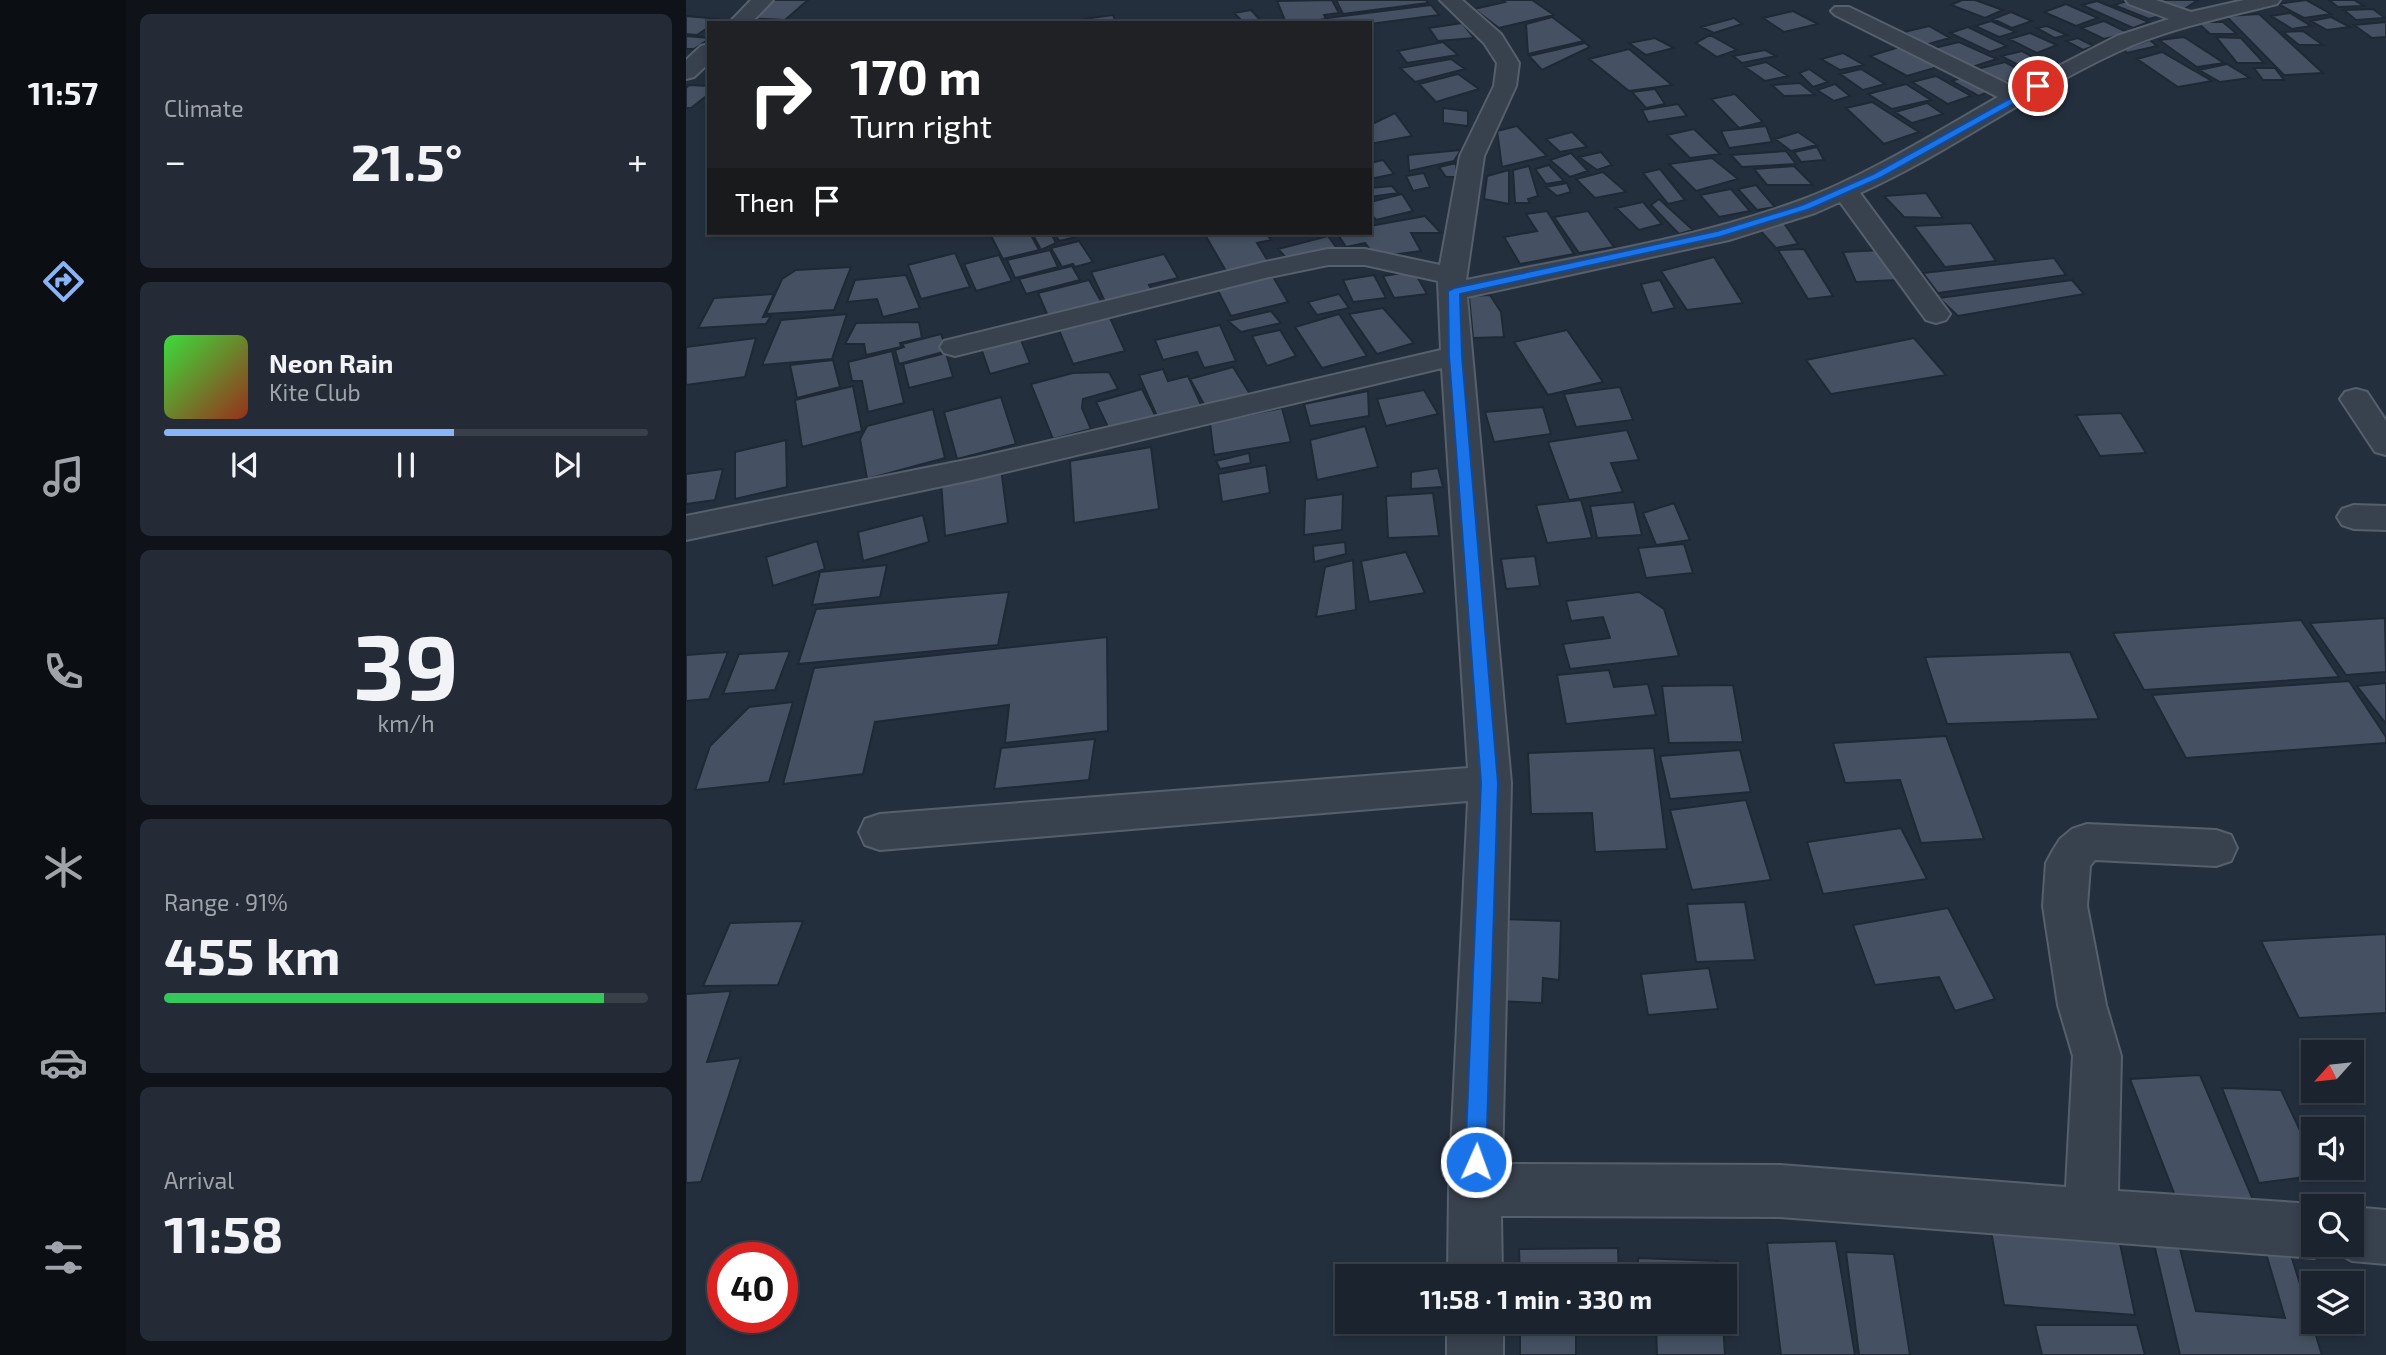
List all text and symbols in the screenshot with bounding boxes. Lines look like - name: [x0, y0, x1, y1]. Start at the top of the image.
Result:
- text: 170 m: [850, 46, 982, 105]
- icon: right: [735, 49, 826, 140]
- pin: [2008, 56, 2068, 116]
- icon: arrive: [2019, 67, 2057, 105]
- text: 11:57: [28, 73, 98, 111]
- text: Climate: [164, 94, 244, 122]
- text: Turn right: [850, 106, 992, 144]
- text: 21.5°: [351, 129, 463, 191]
- text: −: [164, 137, 186, 183]
- text: +: [627, 137, 648, 183]
- icon: arrive: [808, 182, 846, 220]
- text: Then: [735, 186, 794, 217]
- icon: directions: [39, 257, 88, 306]
- text: Neon Rain: [269, 347, 393, 378]
- text: Kite Club: [269, 378, 361, 406]
- icon: previous: [226, 446, 264, 484]
- icon: pause: [387, 446, 425, 484]
- icon: next: [548, 446, 586, 484]
- icon: music: [39, 452, 88, 501]
- text: 39: [353, 609, 459, 718]
- icon: phone: [39, 647, 88, 696]
- text: km/h: [377, 709, 435, 737]
- icon: climate: [39, 843, 88, 892]
- text: Range · 91%: [164, 888, 288, 916]
- text: 455 km: [164, 923, 341, 985]
- icon: car: [39, 1038, 88, 1087]
- north arrow: [2301, 1040, 2364, 1102]
- map controls: [2301, 1040, 2364, 1334]
- button: sound: [2301, 1117, 2364, 1180]
- position arrow: [1439, 1125, 1513, 1199]
- text: Arrival: [164, 1166, 234, 1194]
- button: search: [2301, 1194, 2364, 1257]
- text: 11:58: [164, 1201, 283, 1263]
- icon: filters: [39, 1233, 88, 1282]
- speed limit sign: 40: [707, 1242, 798, 1333]
- button: layers: [2301, 1271, 2364, 1334]
- text: 11:58 · 1 min · 330 m: [1420, 1283, 1652, 1314]

